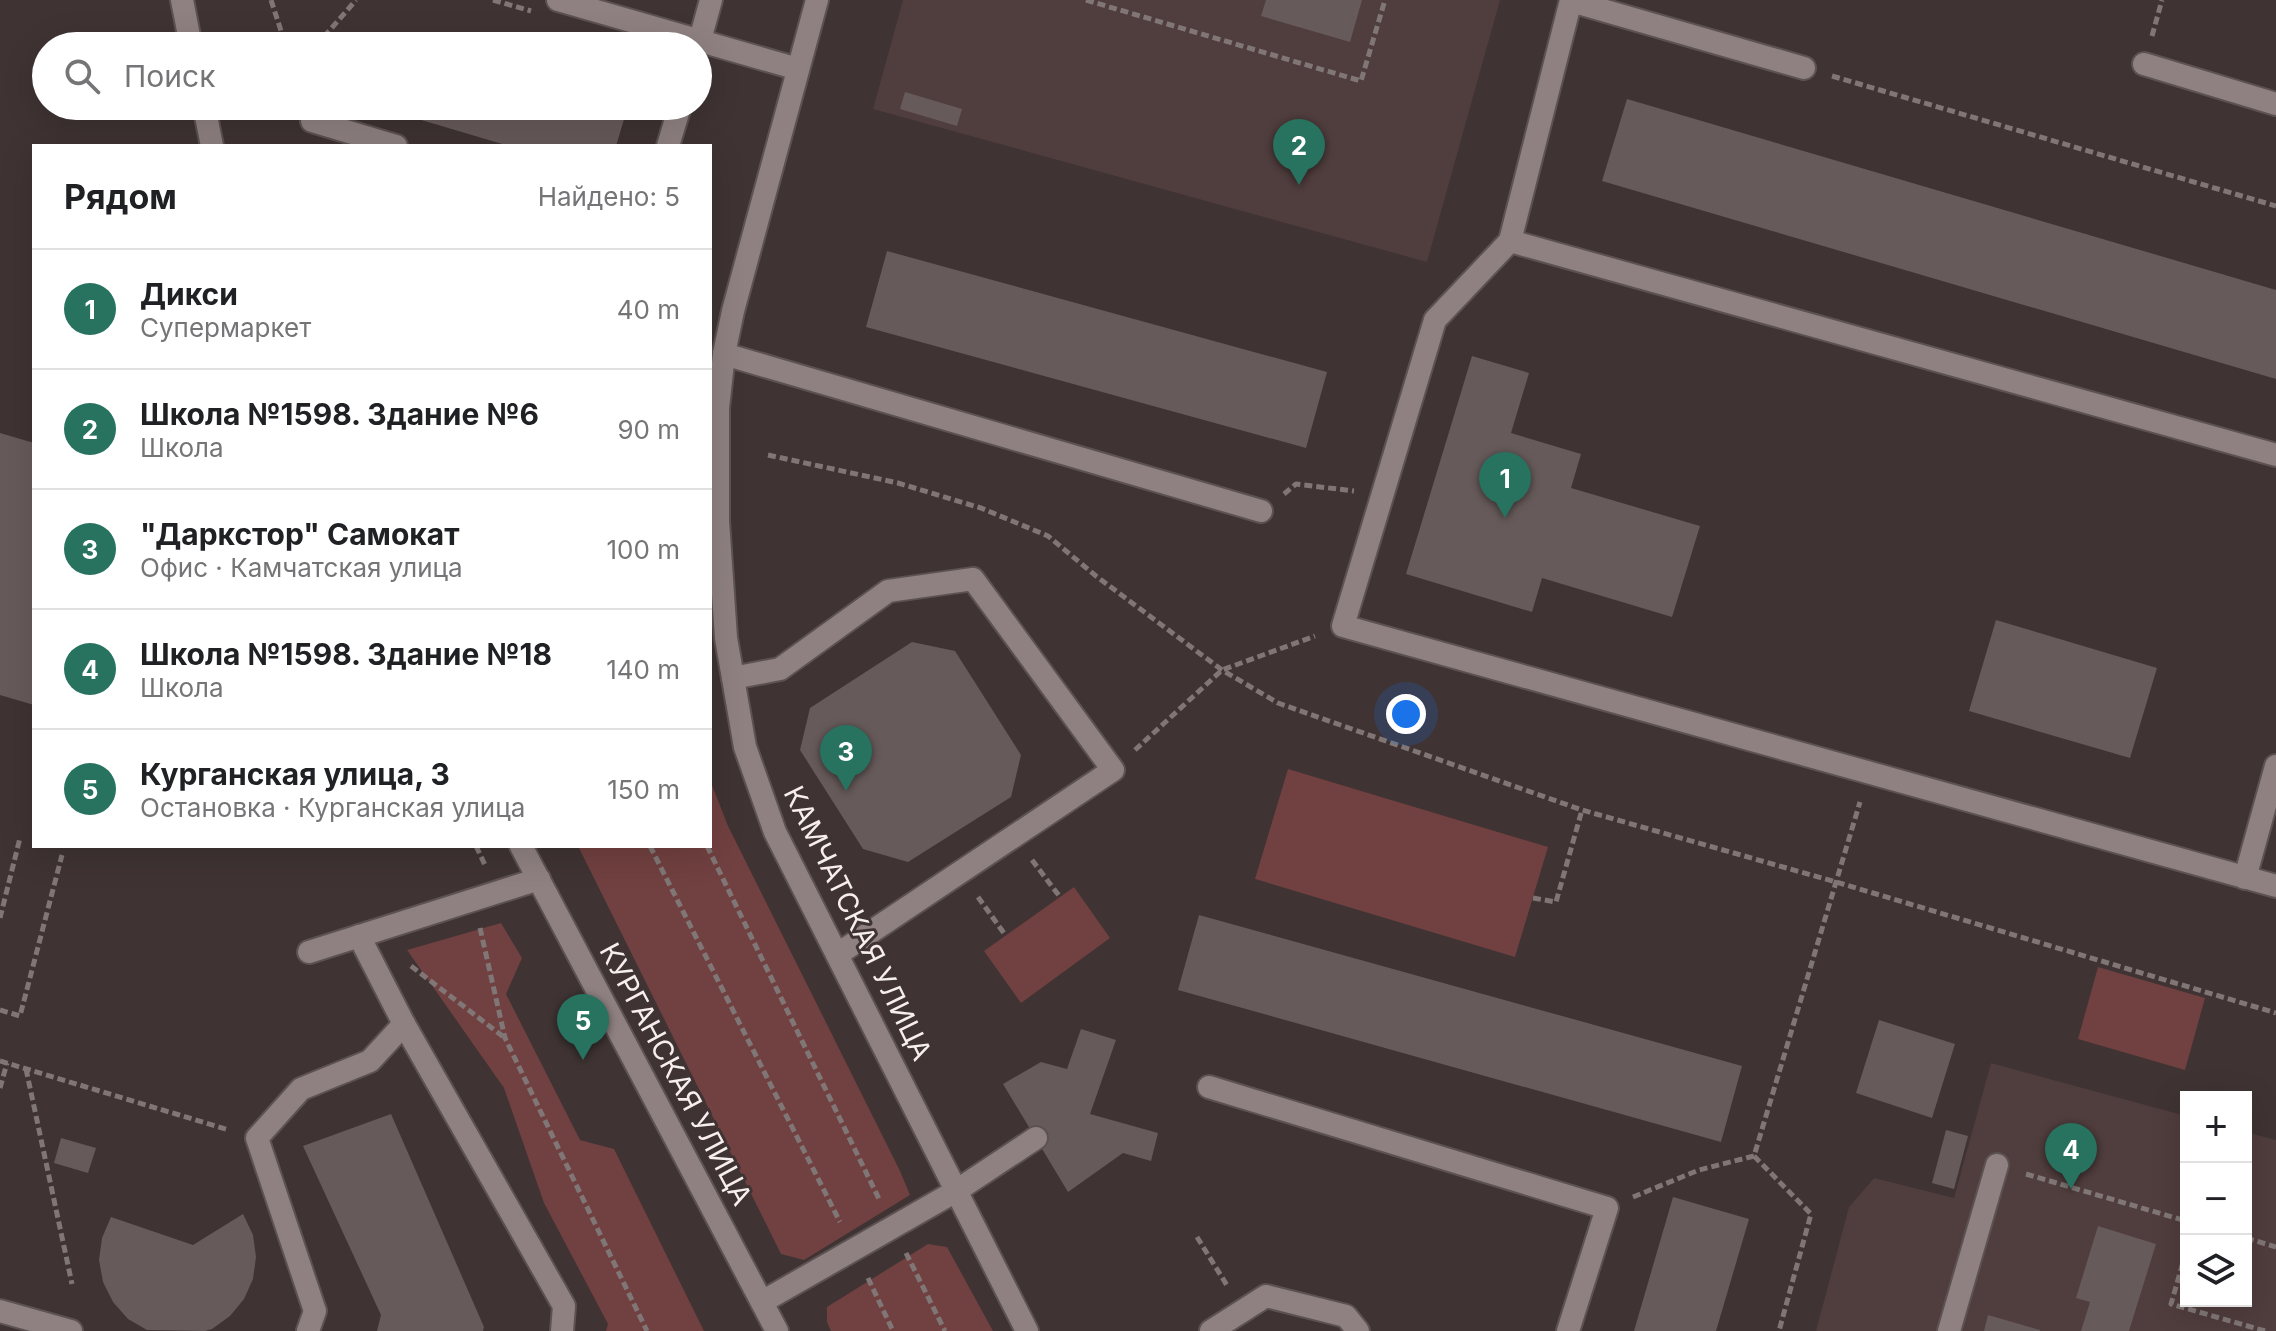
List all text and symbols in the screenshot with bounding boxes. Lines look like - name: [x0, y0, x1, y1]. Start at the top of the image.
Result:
- search box: [32, 32, 712, 120]
- icon: search: [60, 54, 104, 98]
- text: Поиск: [124, 58, 215, 94]
- pin: 2: [1273, 119, 1325, 185]
- text: Рядом: [64, 176, 177, 217]
- text: Найдено: 5: [538, 181, 680, 212]
- text: Дикси: [140, 276, 238, 312]
- text: 1: [84, 294, 96, 325]
- text: 40 m: [617, 294, 680, 325]
- text: Супермаркет: [140, 312, 311, 343]
- text: Школа №1598. Здание №6: [140, 396, 539, 432]
- text: 2: [82, 414, 98, 445]
- text: 90 m: [617, 414, 680, 445]
- text: Школа: [140, 432, 224, 463]
- pin: 1: [1479, 452, 1531, 518]
- text: "Даркстор" Самокат: [140, 516, 460, 552]
- text: 3: [82, 534, 98, 565]
- text: 100 m: [607, 534, 680, 565]
- text: Офис · Камчатская улица: [140, 552, 463, 583]
- text: Школа №1598. Здание №18: [140, 636, 552, 672]
- text: 4: [81, 654, 99, 685]
- text: 140 m: [606, 654, 680, 685]
- text: Школа: [140, 672, 224, 703]
- your location: [1386, 694, 1426, 734]
- pin: 3: [820, 725, 872, 791]
- text: Курганская улица, 3: [140, 756, 450, 792]
- text: 5: [82, 774, 98, 805]
- text: 150 m: [607, 774, 680, 805]
- street label: КАМЧАТСКАЯ УЛИЦА: [777, 780, 939, 1066]
- text: Остановка · Курганская улица: [140, 792, 525, 823]
- street label: КУРГАНСКАЯ УЛИЦА: [592, 937, 760, 1211]
- pin: 5: [557, 994, 609, 1060]
- map controls: [2180, 1091, 2252, 1307]
- button: +: [2180, 1091, 2252, 1163]
- pin: 4: [2045, 1123, 2097, 1189]
- button: −: [2180, 1163, 2252, 1235]
- button: layers: [2180, 1235, 2252, 1307]

